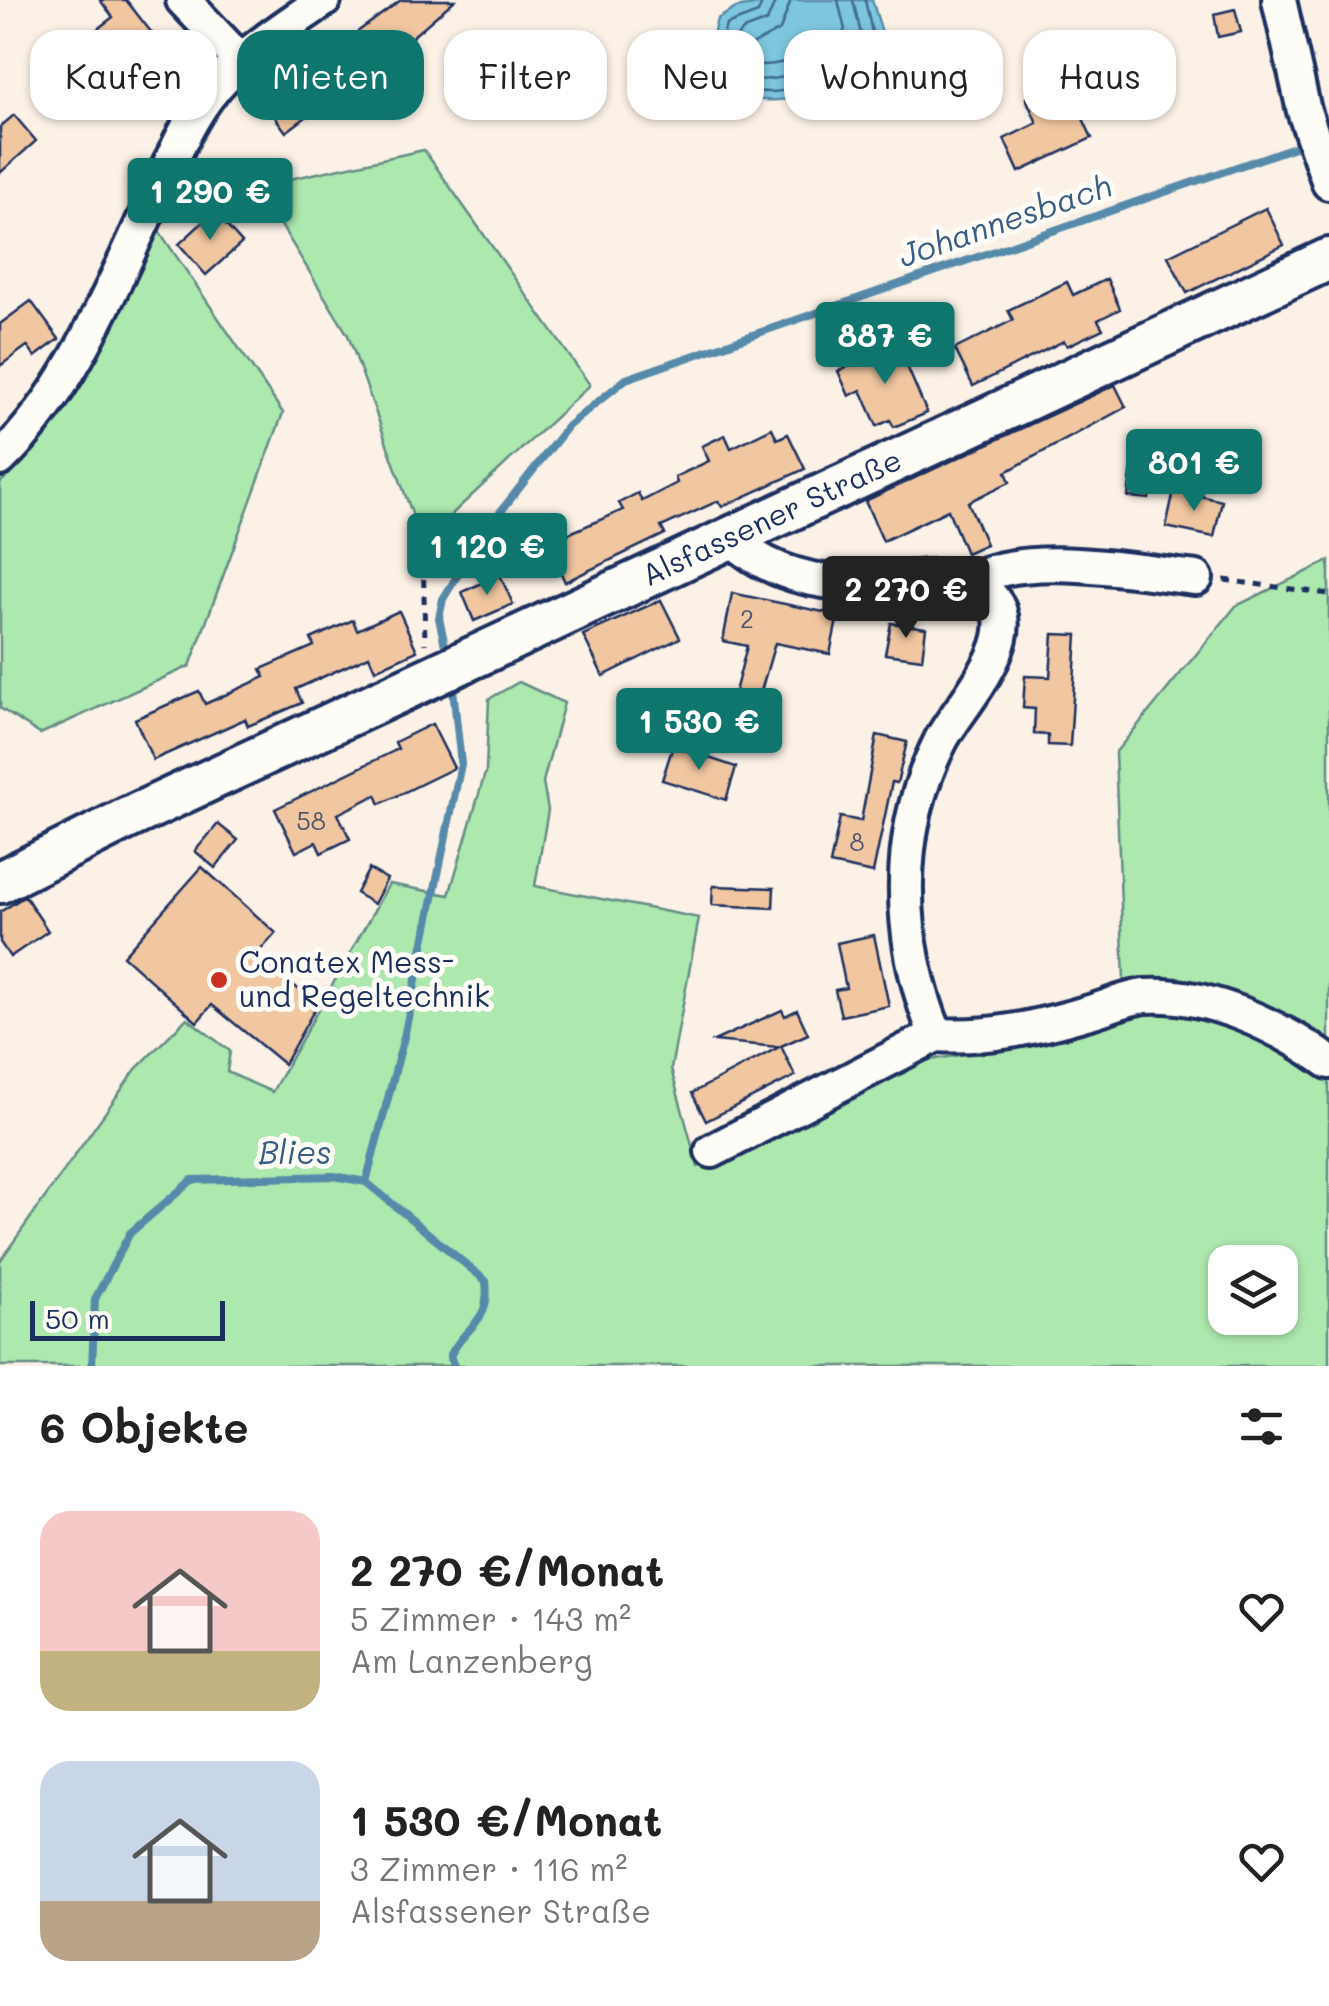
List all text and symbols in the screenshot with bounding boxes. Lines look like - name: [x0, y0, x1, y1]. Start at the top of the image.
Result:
- chip: Kaufen: [30, 30, 217, 120]
- chip: Mieten: [237, 30, 424, 120]
- chip: Filter: [444, 30, 607, 120]
- chip: Neu: [627, 30, 764, 120]
- chip: Wohnung: [784, 30, 1003, 120]
- chip: Haus: [1023, 30, 1176, 120]
- pin: 1 290 €: [118, 158, 302, 243]
- water label: Johannesbach: [892, 163, 1116, 275]
- text: 1 290 €: [150, 169, 270, 211]
- pin: 887 €: [815, 302, 955, 387]
- text: 887 €: [838, 313, 932, 355]
- pin: 801 €: [1124, 429, 1264, 514]
- street label: Alsfassener Straße: [635, 438, 908, 594]
- text: 801 €: [1148, 440, 1240, 482]
- pin: 1 120 €: [395, 513, 579, 598]
- text: 1 120 €: [429, 524, 545, 566]
- pin: 2 270 €: [814, 556, 998, 641]
- text: 2 270 €: [844, 567, 968, 609]
- house number: 2: [740, 602, 754, 634]
- pin: 1 530 €: [607, 688, 791, 773]
- text: 1 530 €: [638, 699, 760, 741]
- house number: 58: [296, 804, 326, 836]
- house number: 8: [849, 825, 865, 857]
- place label: Conatex Mess- und Regeltechnik: [239, 941, 490, 1015]
- marker: Conatex Mess- und Regeltechnik: [208, 969, 230, 991]
- water label: Blies: [258, 1130, 332, 1172]
- map controls: [1208, 1245, 1298, 1335]
- button: layers: [1208, 1245, 1298, 1335]
- scale bar: [30, 1296, 225, 1340]
- text: 50 m: [45, 1300, 110, 1336]
- text: 6 Objekte: [40, 1399, 248, 1454]
- icon: filters: [1234, 1399, 1289, 1454]
- text: 2 270 €/Monat: [350, 1542, 664, 1597]
- icon: home: [120, 1551, 240, 1671]
- icon: heart: [1234, 1584, 1289, 1639]
- text: 5 Zimmer · 143 m²: [350, 1597, 631, 1639]
- text: Am Lanzenberg: [350, 1639, 593, 1681]
- text: 1 530 €/Monat: [350, 1792, 662, 1847]
- icon: home: [120, 1801, 240, 1921]
- icon: heart: [1234, 1834, 1289, 1889]
- text: 3 Zimmer · 116 m²: [350, 1847, 627, 1889]
- text: Alsfassener Straße: [350, 1889, 651, 1931]

